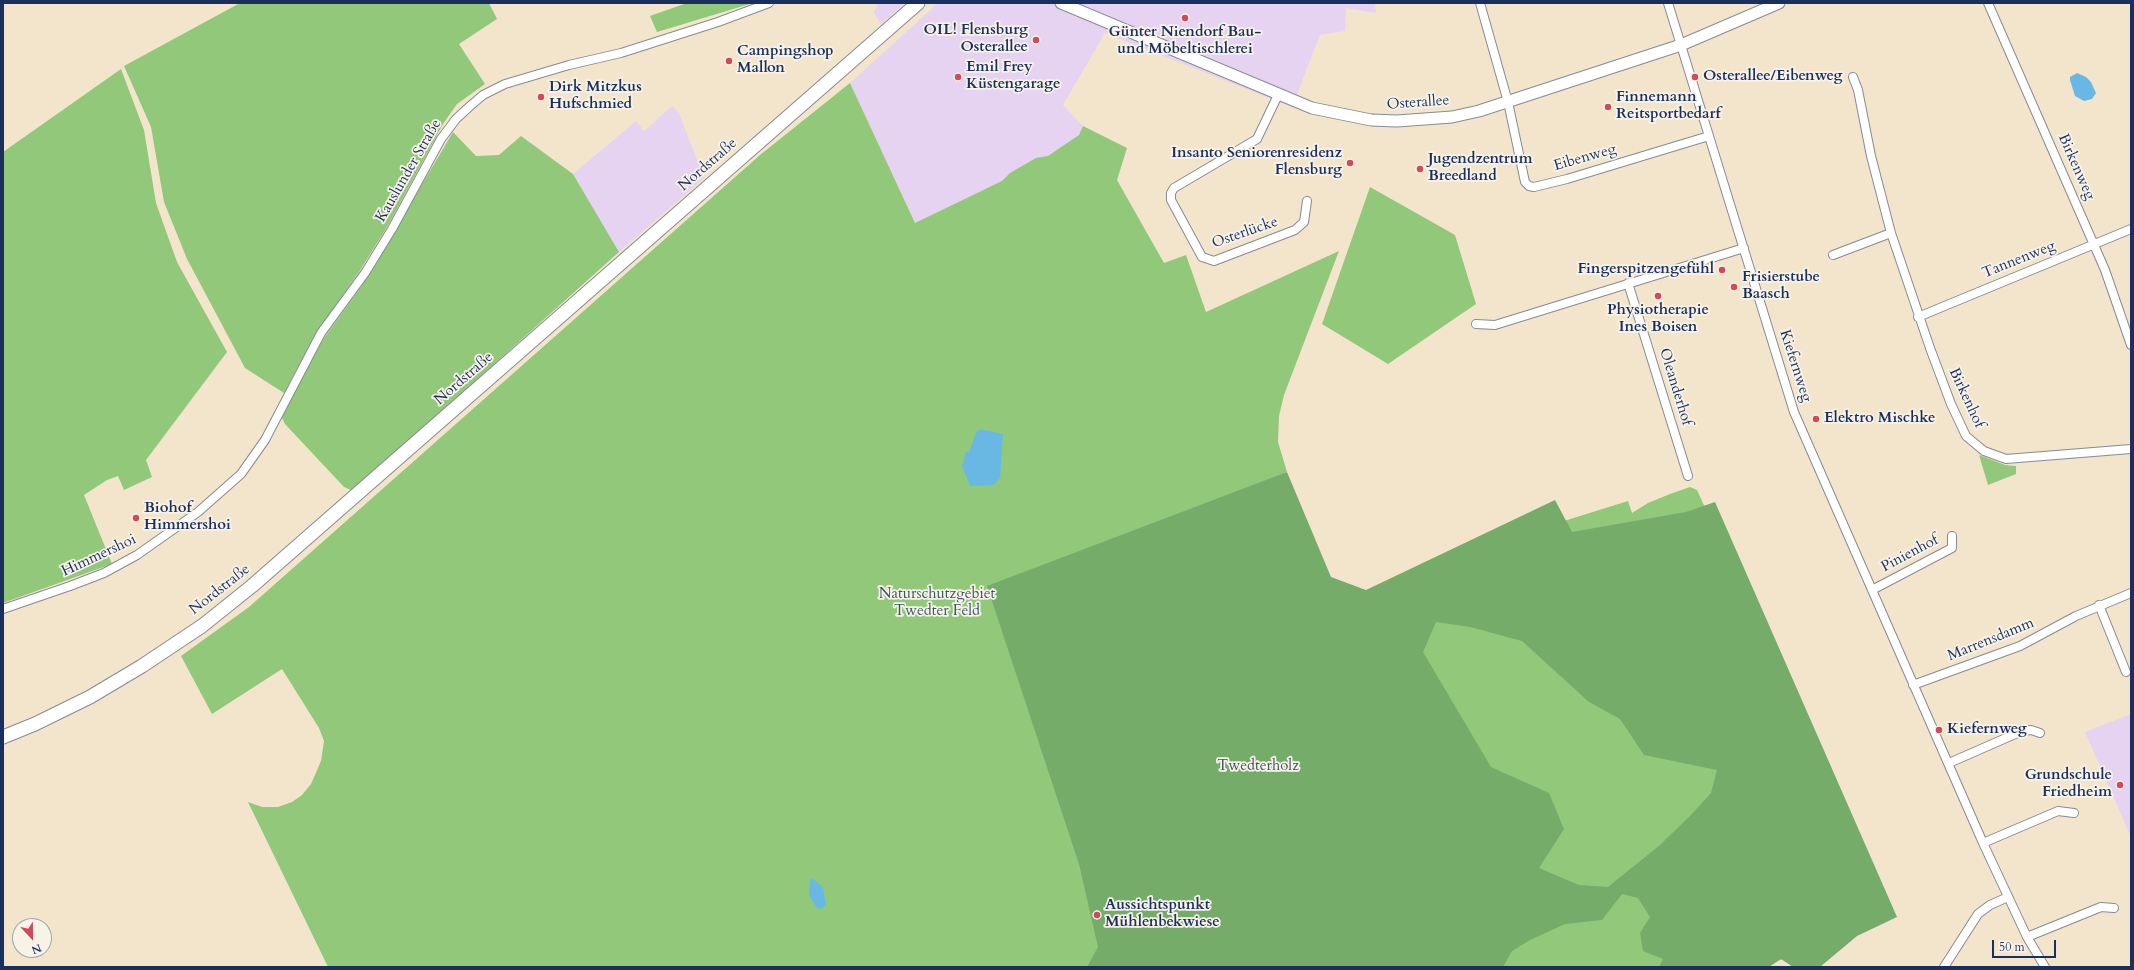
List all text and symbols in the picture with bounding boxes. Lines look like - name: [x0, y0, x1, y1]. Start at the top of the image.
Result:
- marker: Günter Niendorf Bau- und Möbeltischlerei: [1180, 13, 1190, 23]
- place label: OIL! Flensburg Osterallee: [924, 22, 1028, 57]
- place label: Günter Niendorf Bau- und Möbeltischlerei: [1109, 24, 1261, 59]
- marker: OIL! Flensburg Osterallee: [1031, 35, 1041, 45]
- place label: Campingshop Mallon: [737, 43, 834, 78]
- marker: Campingshop Mallon: [724, 56, 734, 66]
- place label: Emil Frey Küstengarage: [966, 59, 1060, 94]
- place label: Osterallee/Eibenweg: [1703, 68, 1842, 86]
- marker: Emil Frey Küstengarage: [953, 72, 963, 82]
- marker: Osterallee/Eibenweg: [1690, 72, 1700, 82]
- place label: Dirk Mitzkus Hufschmied: [549, 79, 642, 114]
- place label: Finnemann Reitsportbedarf: [1616, 89, 1721, 124]
- marker: Dirk Mitzkus Hufschmied: [536, 92, 546, 102]
- street label: Osterallee: [1386, 92, 1450, 114]
- marker: Finnemann Reitsportbedarf: [1603, 102, 1613, 112]
- street label: Kauslunder Straße: [372, 116, 446, 226]
- street label: Birkenweg: [2053, 131, 2099, 203]
- street label: Nordstraße: [675, 135, 741, 195]
- street label: Eibenweg: [1552, 141, 1618, 175]
- place label: Insanto Seniorenresidenz Flensburg: [1171, 145, 1342, 180]
- place label: Jugendzentrum Breedland: [1428, 151, 1532, 186]
- marker: Insanto Seniorenresidenz Flensburg: [1345, 158, 1355, 168]
- marker: Jugendzentrum Breedland: [1415, 164, 1425, 174]
- street label: Osterlücke: [1210, 213, 1280, 253]
- street label: Tannenweg: [1980, 237, 2058, 283]
- place label: Fingerspitzengefühl: [1577, 261, 1714, 279]
- marker: Fingerspitzengefühl: [1717, 265, 1727, 275]
- place label: Frisierstube Baasch: [1742, 269, 1820, 304]
- marker: Frisierstube Baasch: [1729, 282, 1739, 292]
- marker: Physiotherapie Ines Boisen: [1653, 291, 1663, 301]
- place label: Physiotherapie Ines Boisen: [1607, 302, 1709, 337]
- street label: Kiefernweg: [1775, 328, 1815, 404]
- street label: Oleanderhof: [1655, 346, 1695, 428]
- street label: Nordstraße: [431, 349, 497, 409]
- street label: Birkenhof: [1944, 365, 1988, 431]
- place label: Elektro Mischke: [1824, 410, 1935, 428]
- marker: Elektro Mischke: [1811, 414, 1821, 424]
- place label: Biohof Himmershoi: [144, 500, 231, 535]
- marker: Biohof Himmershoi: [131, 513, 141, 523]
- street label: Himmershoi: [59, 531, 139, 581]
- street label: Pinienhof: [1878, 531, 1942, 577]
- street label: Nordstraße: [186, 561, 254, 619]
- park label: Naturschutzgebiet Twedter Feld: [879, 586, 995, 621]
- street label: Marrensdamm: [1945, 614, 2037, 666]
- place label: Kiefernweg: [1947, 721, 2027, 739]
- marker: Kiefernweg: [1934, 725, 1944, 735]
- park label: Twedterholz: [1217, 758, 1299, 776]
- place label: Grundschule Friedheim: [2025, 767, 2112, 802]
- marker: Grundschule Friedheim: [2115, 780, 2125, 790]
- place label: Aussichtspunkt Mühlenbekwiese: [1105, 897, 1220, 932]
- marker: Aussichtspunkt Mühlenbekwiese: [1092, 910, 1102, 920]
- north arrow: [12, 918, 52, 958]
- scale bar: [1994, 932, 2058, 958]
- text: 50 m: [1999, 939, 2025, 955]
- text: N: [29, 940, 44, 957]

